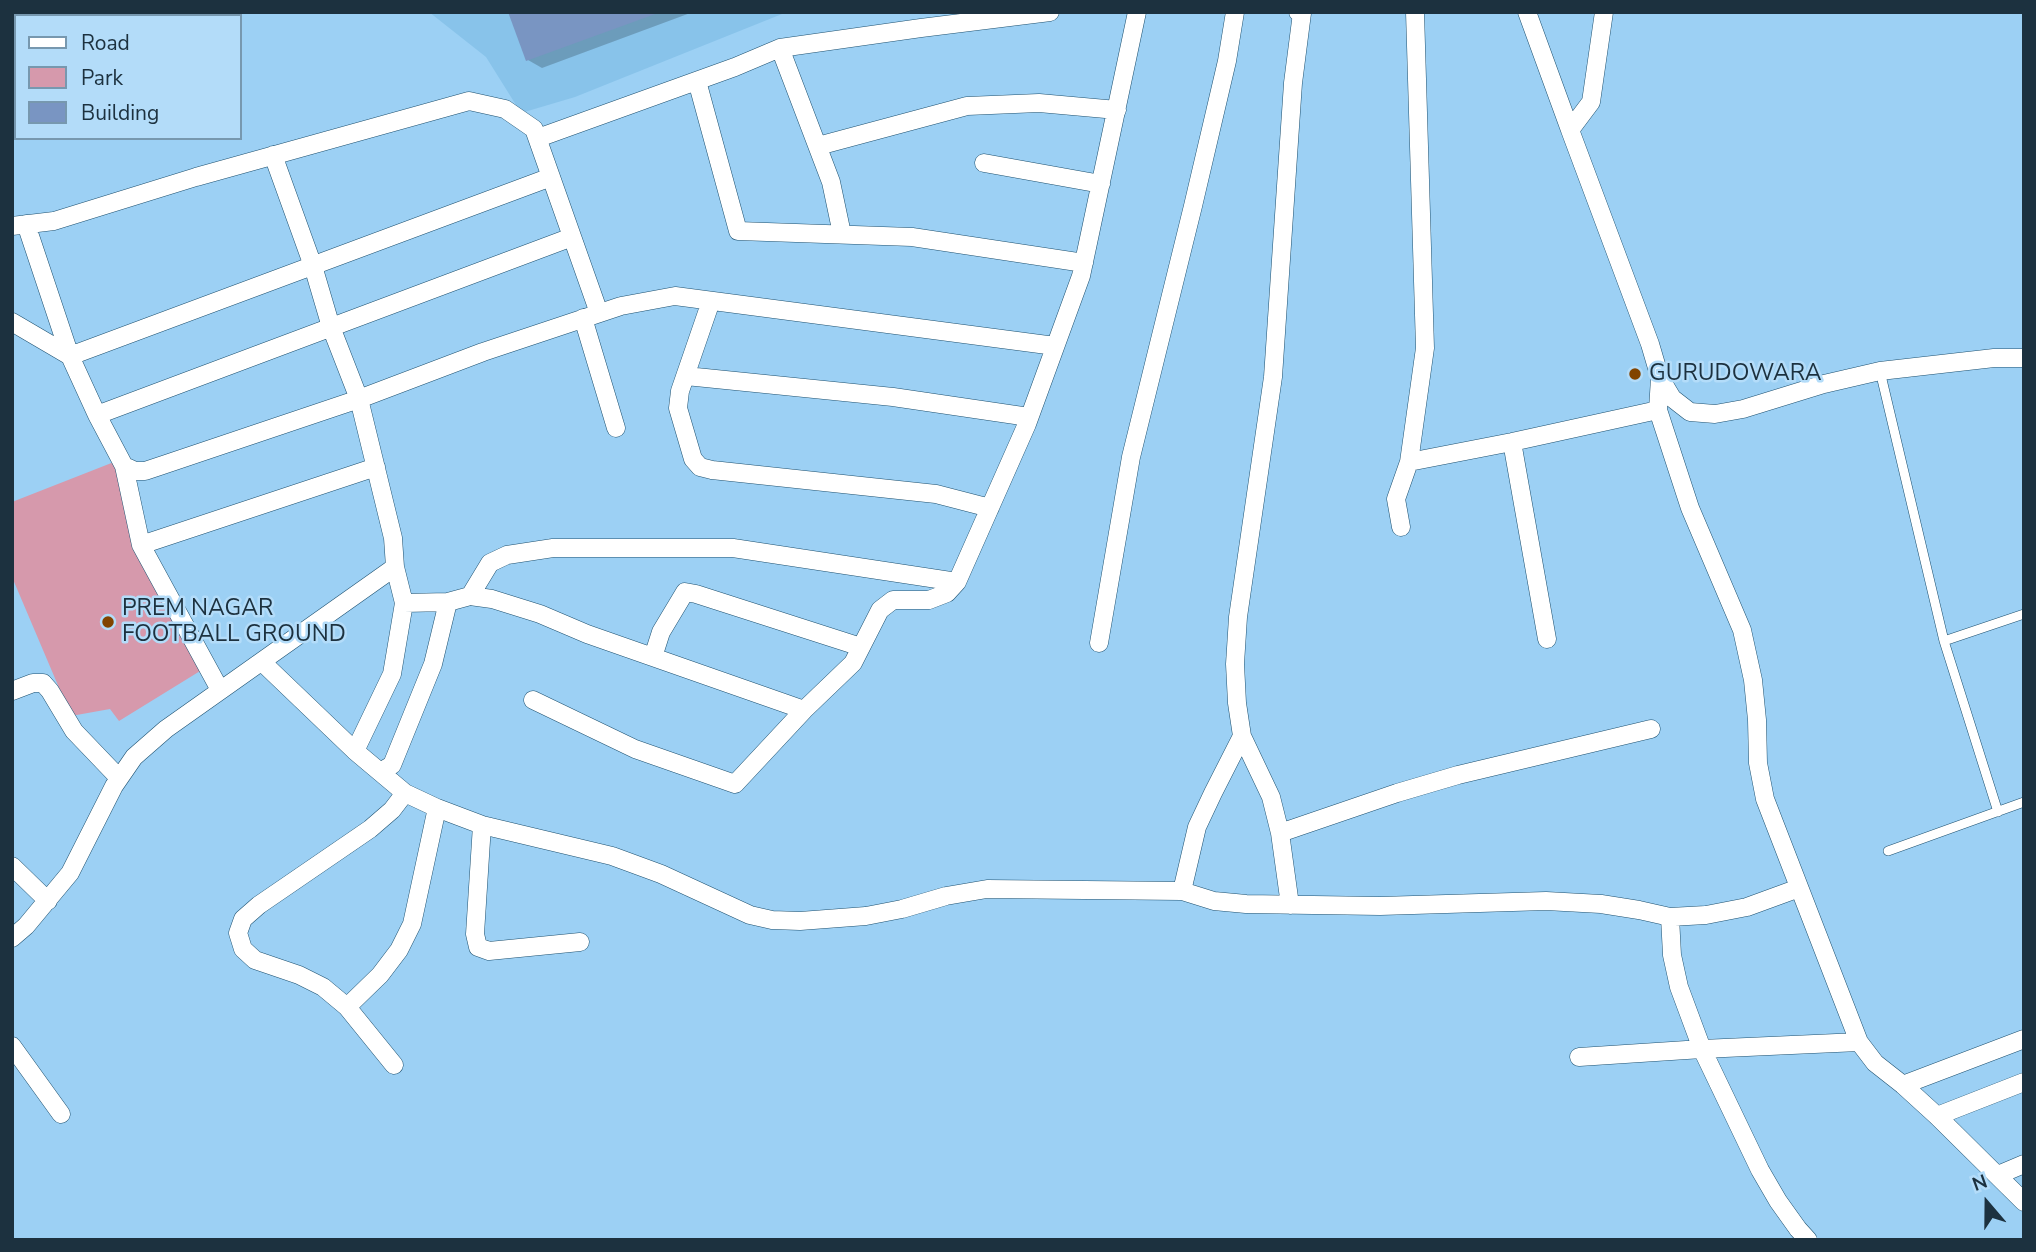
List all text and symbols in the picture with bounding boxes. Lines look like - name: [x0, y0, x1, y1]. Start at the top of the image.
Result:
- legend: [14, 14, 242, 140]
- text: Road: [81, 29, 130, 57]
- text: Park: [81, 64, 123, 92]
- text: Building: [81, 99, 159, 127]
- place label: GURUDOWARA: [1649, 360, 1822, 388]
- marker: GURUDOWARA: [1627, 366, 1643, 382]
- place label: PREM NAGAR FOOTBALL GROUND: [122, 595, 346, 649]
- marker: PREM NAGAR FOOTBALL GROUND: [100, 614, 116, 630]
- north arrow: [1952, 1168, 2022, 1238]
- text: N: [1969, 1169, 1991, 1198]

